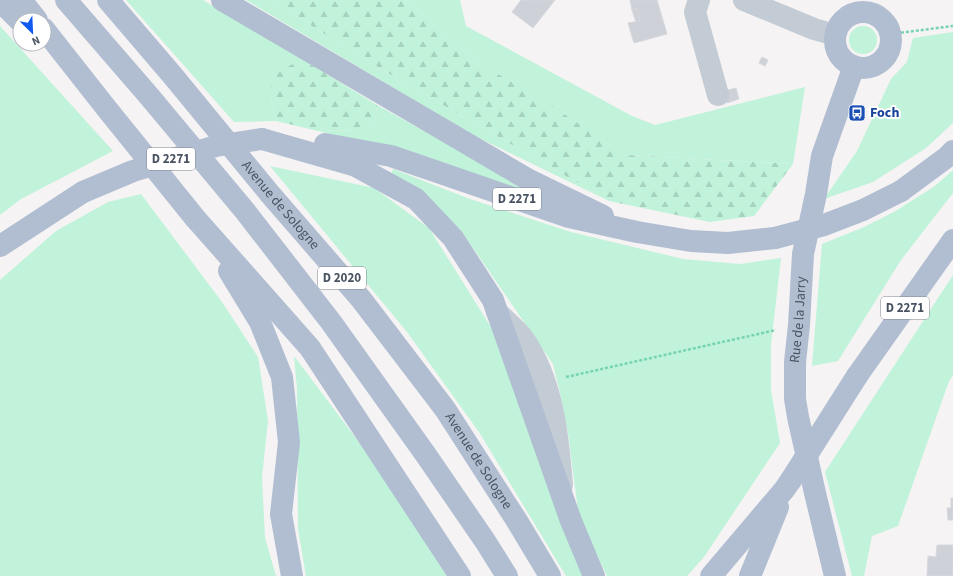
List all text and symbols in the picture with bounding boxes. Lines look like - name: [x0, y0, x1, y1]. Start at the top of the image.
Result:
- north arrow: [12, 12, 52, 52]
- text: N: [29, 32, 42, 49]
- bus stop icon: Foch: [847, 103, 867, 123]
- place label: Foch: [870, 103, 899, 123]
- road number: D 2271: [147, 148, 195, 170]
- street label: Avenue de Sologne: [237, 156, 324, 254]
- road number: D 2271: [493, 188, 541, 210]
- road number: D 2020: [318, 267, 366, 289]
- street label: Rue de la Jarry: [785, 275, 812, 364]
- road number: D 2271: [881, 297, 929, 319]
- street label: Avenue de Sologne: [440, 409, 517, 513]

